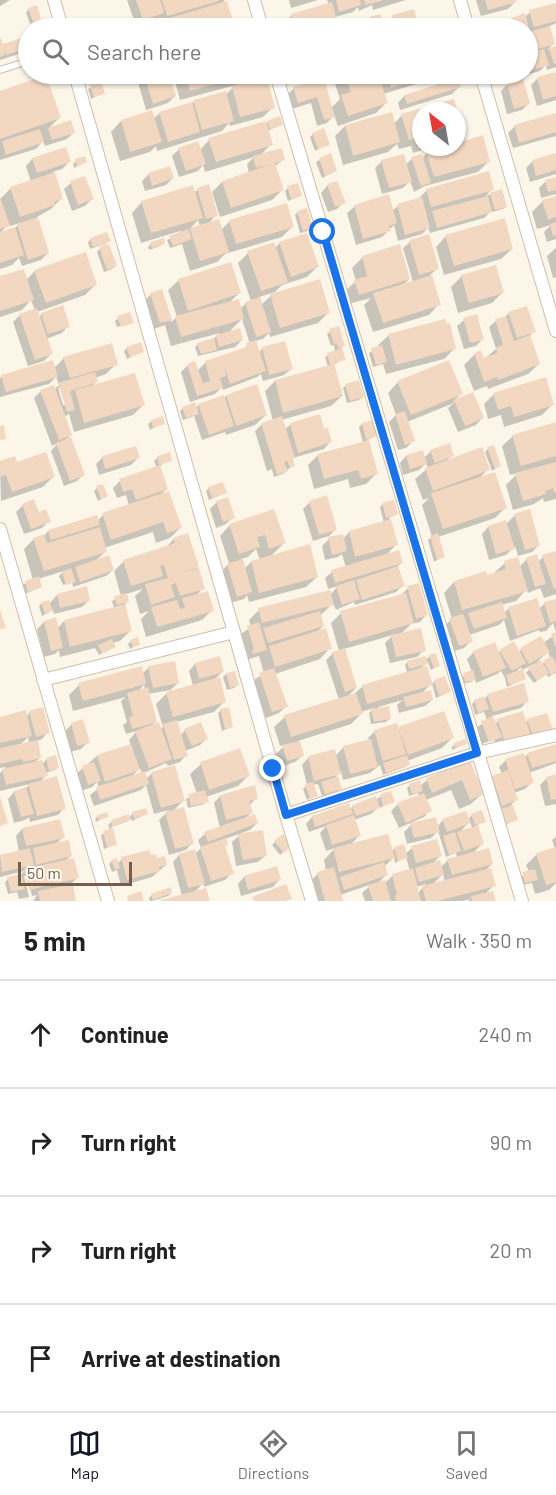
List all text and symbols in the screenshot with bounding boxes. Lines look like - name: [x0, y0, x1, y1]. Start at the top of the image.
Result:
- search box: [18, 18, 538, 84]
- icon: search: [39, 35, 72, 68]
- text: Search here: [87, 38, 201, 64]
- north arrow: [412, 102, 466, 156]
- route start: [309, 218, 335, 244]
- route end: [259, 755, 285, 781]
- scale bar: [18, 859, 132, 886]
- text: 50 m: [27, 863, 61, 882]
- text: 5 min: [24, 925, 86, 956]
- text: Walk · 350 m: [426, 928, 532, 952]
- icon: ahead: [24, 1018, 57, 1051]
- text: Continue: [81, 1021, 169, 1047]
- text: 240 m: [478, 1022, 532, 1046]
- icon: right: [24, 1126, 57, 1159]
- text: Turn right: [81, 1129, 176, 1155]
- text: 90 m: [490, 1130, 532, 1154]
- icon: right: [24, 1234, 57, 1267]
- text: Turn right: [81, 1237, 176, 1263]
- text: 20 m: [489, 1238, 532, 1262]
- icon: arrive: [24, 1342, 57, 1375]
- text: Arrive at destination: [81, 1345, 280, 1371]
- tab: Map: [68, 1427, 101, 1482]
- tab: Directions: [238, 1427, 309, 1482]
- tab: Saved: [446, 1427, 488, 1482]

